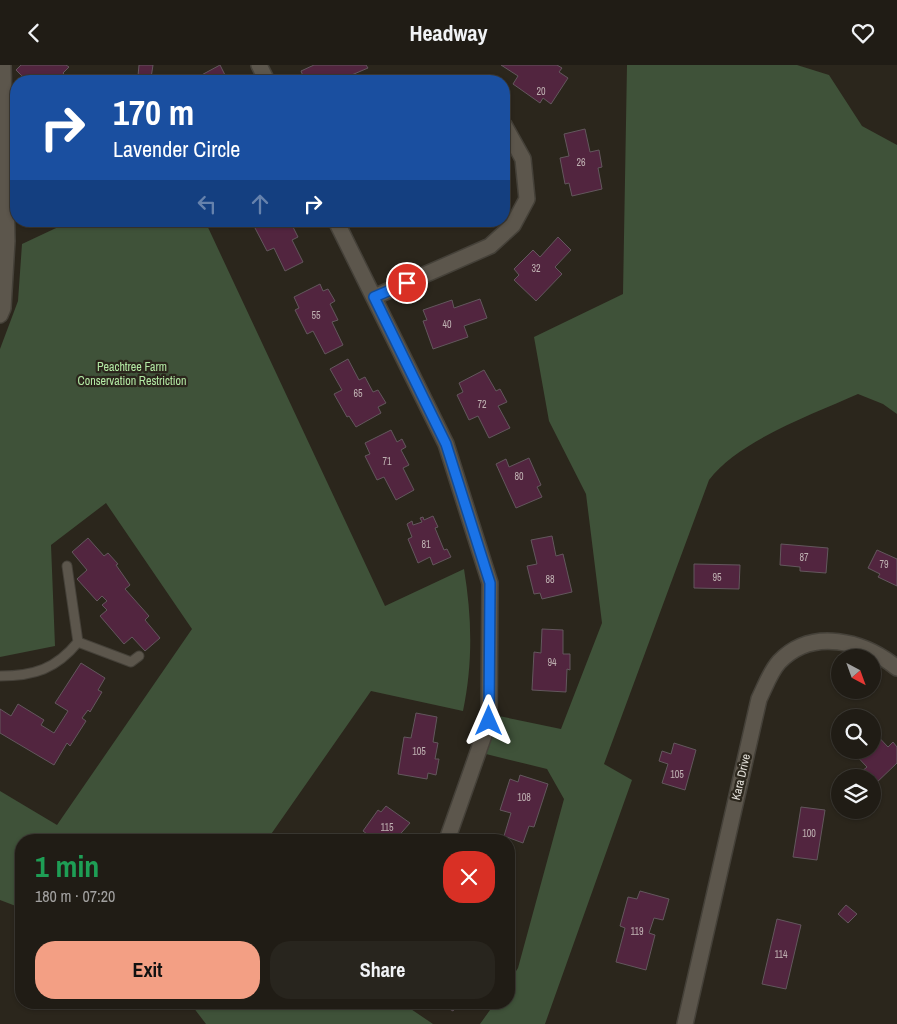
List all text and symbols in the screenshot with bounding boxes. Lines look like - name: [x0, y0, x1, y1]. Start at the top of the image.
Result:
- text: Headway: [409, 18, 488, 48]
- icon: back: [20, 19, 48, 47]
- icon: heart: [849, 19, 877, 47]
- house number: 20: [536, 85, 546, 98]
- text: 170 m: [113, 89, 194, 136]
- icon: right: [30, 95, 95, 160]
- text: Lavender Circle: [113, 134, 240, 164]
- house number: 26: [576, 156, 586, 169]
- icon: left: [193, 190, 221, 218]
- icon: ahead: [246, 190, 274, 218]
- icon: right: [299, 190, 327, 218]
- pin: [386, 262, 428, 304]
- house number: 32: [531, 262, 541, 275]
- icon: arrive: [393, 269, 421, 297]
- house number: 55: [311, 309, 321, 322]
- house number: 40: [442, 318, 452, 331]
- park label: Peachtree Farm Conservation Restriction: [78, 359, 186, 389]
- house number: 65: [353, 387, 363, 400]
- house number: 72: [477, 398, 487, 411]
- house number: 71: [382, 455, 392, 468]
- house number: 80: [514, 470, 524, 483]
- house number: 81: [421, 538, 431, 551]
- house number: 87: [799, 551, 809, 564]
- house number: 79: [879, 558, 889, 571]
- house number: 95: [712, 571, 722, 584]
- house number: 88: [545, 573, 555, 586]
- north arrow: [831, 649, 881, 699]
- map controls: [831, 649, 881, 819]
- house number: 94: [547, 656, 557, 669]
- position arrow: [462, 694, 514, 746]
- button: search: [831, 709, 881, 759]
- house number: 105: [412, 745, 426, 758]
- street label: Kara Drive: [728, 752, 754, 802]
- house number: 105: [670, 768, 684, 781]
- button: layers: [831, 769, 881, 819]
- house number: 108: [517, 791, 531, 804]
- house number: 115: [380, 821, 394, 834]
- house number: 100: [802, 827, 816, 840]
- text: 1 min: [35, 846, 99, 886]
- button: close: [443, 851, 495, 903]
- text: 180 m · 07:20: [35, 885, 115, 907]
- house number: 119: [630, 925, 644, 938]
- button: Exit: [35, 941, 260, 999]
- button: Share: [270, 941, 495, 999]
- house number: 114: [774, 948, 788, 961]

